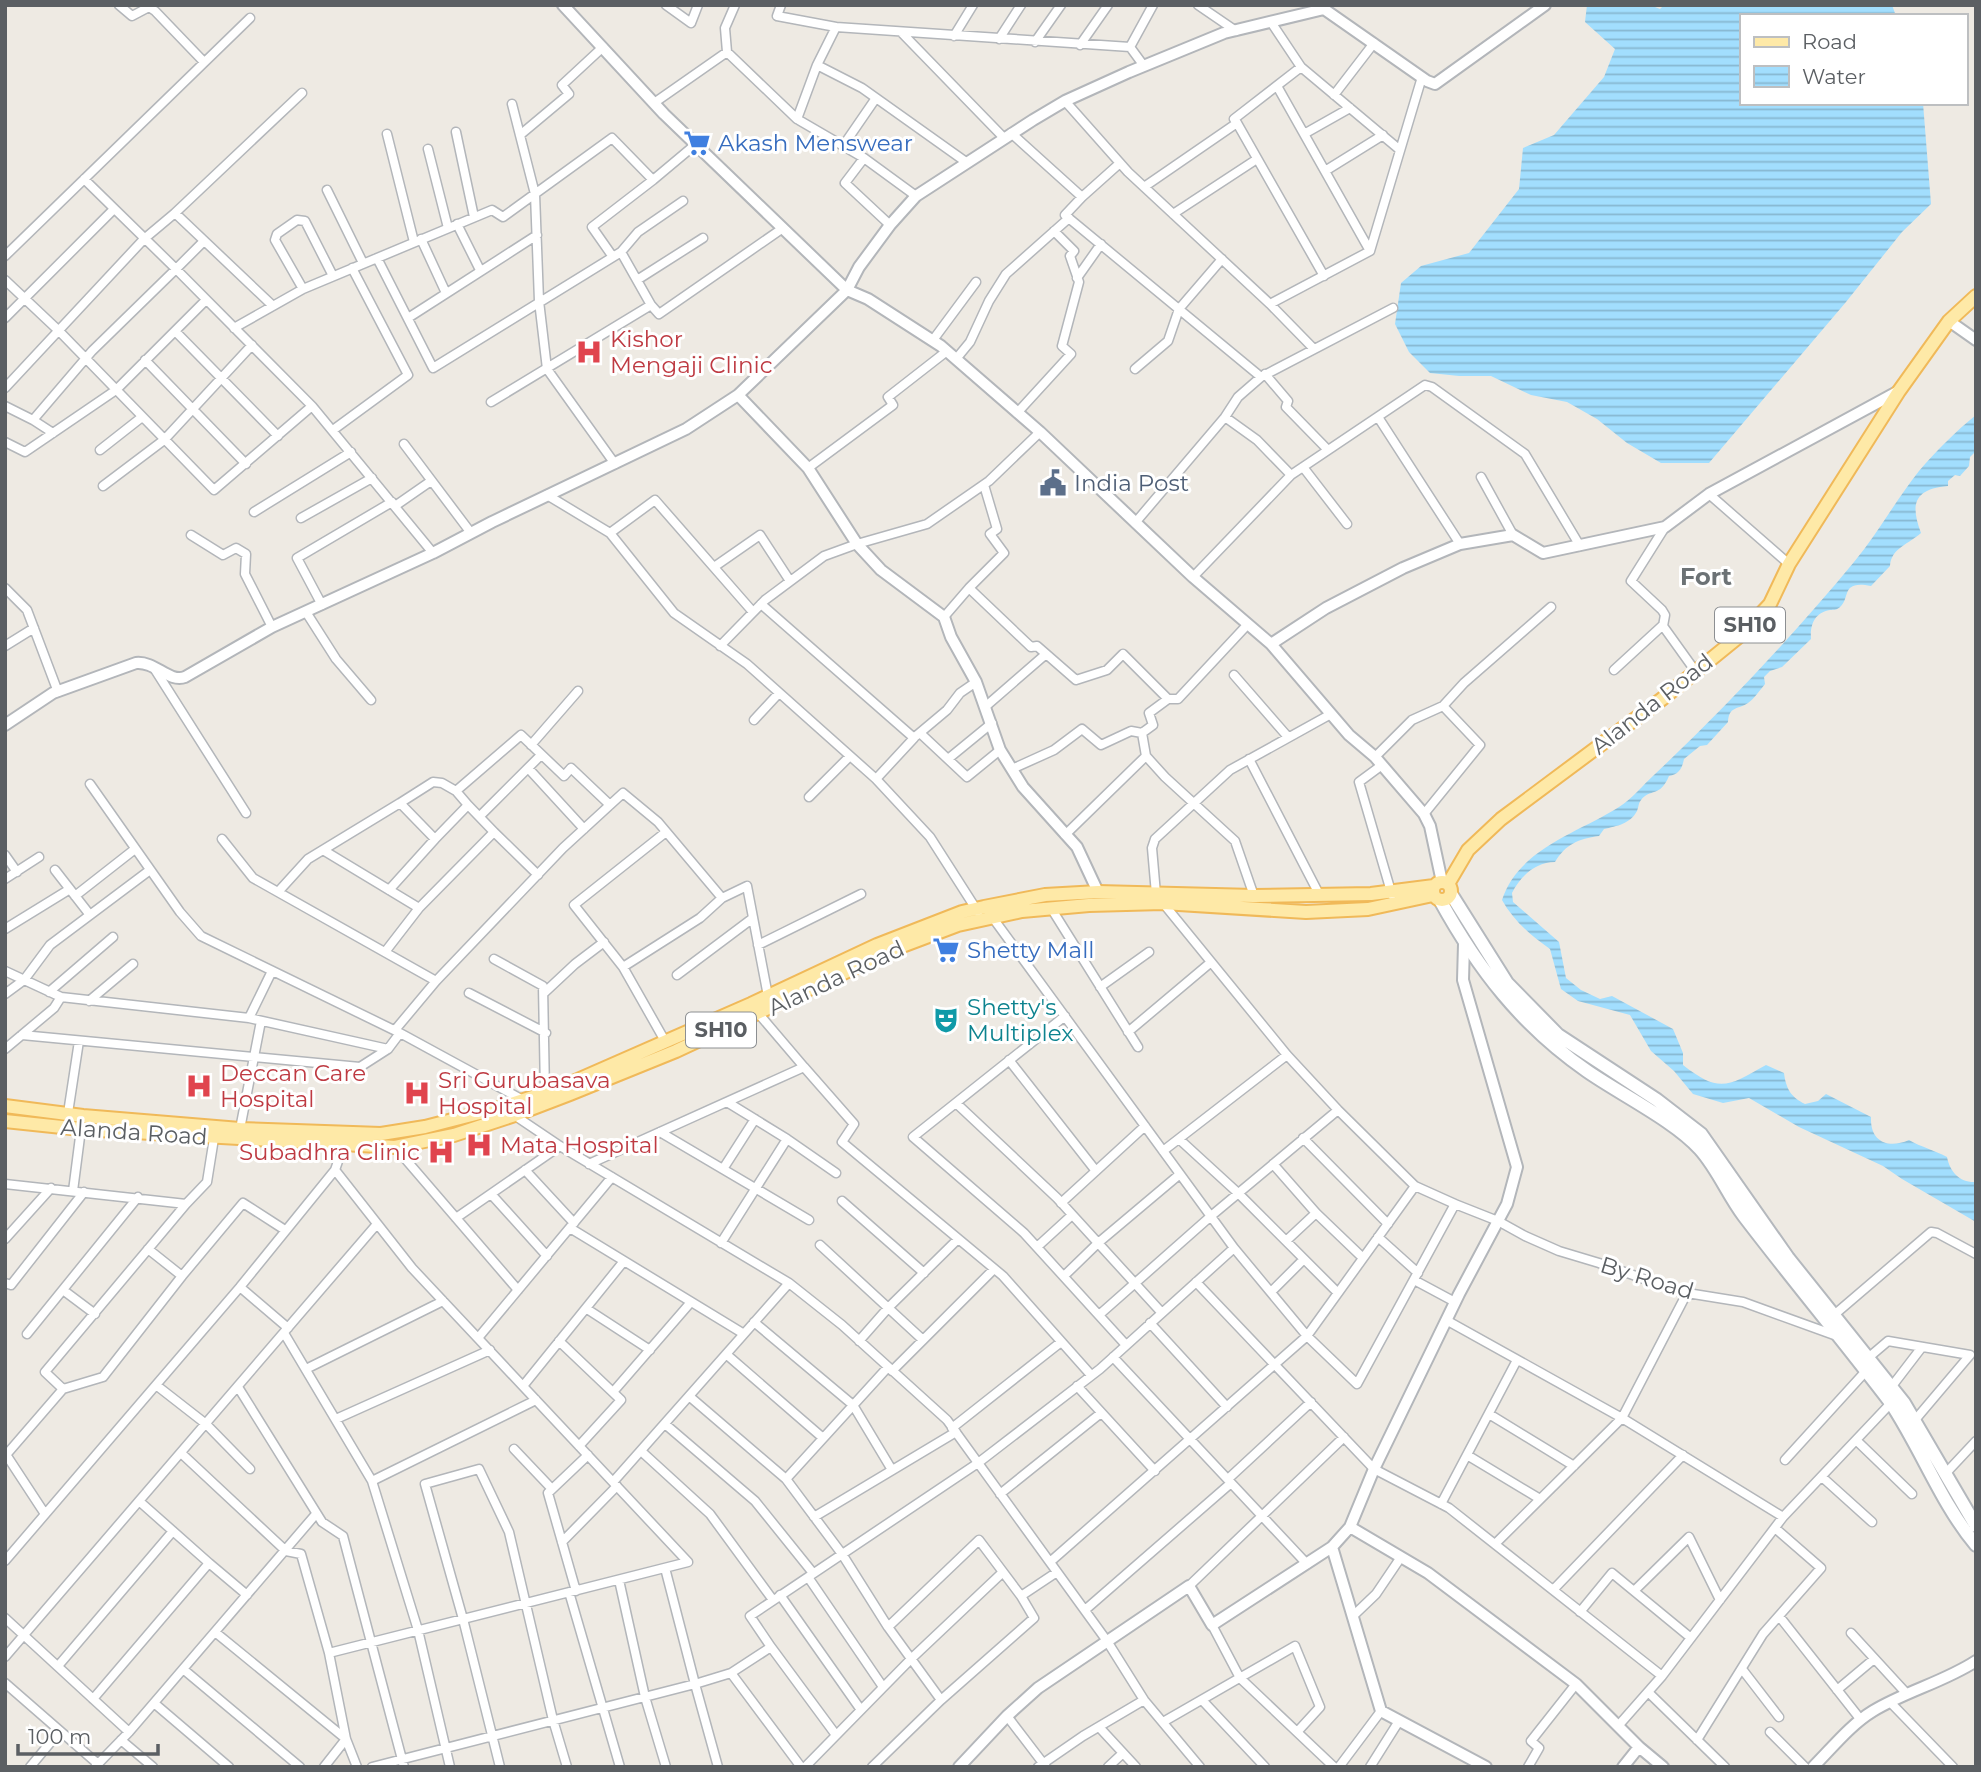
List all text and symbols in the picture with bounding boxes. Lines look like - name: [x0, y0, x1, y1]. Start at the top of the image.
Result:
- legend: [1740, 14, 1967, 105]
- text: Road: [1802, 29, 1857, 54]
- text: Water: [1802, 64, 1866, 89]
- supermarket icon: Akash Menswear: [682, 128, 712, 158]
- place label: Akash Menswear: [718, 129, 913, 157]
- place label: Kishor Mengaji Clinic: [610, 325, 773, 379]
- hospital icon: Kishor Mengaji Clinic: [574, 337, 604, 367]
- public building icon: India Post: [1038, 468, 1068, 498]
- place label: India Post: [1074, 469, 1189, 497]
- district label: Fort: [1680, 562, 1732, 591]
- road number: SH10: [1715, 608, 1785, 642]
- street label: Alanda Road: [1585, 648, 1719, 760]
- street label: Alanda Road: [763, 934, 909, 1022]
- supermarket icon: Shetty Mall: [931, 935, 961, 965]
- place label: Shetty Mall: [967, 936, 1095, 964]
- place label: Shetty's Multiplex: [967, 993, 1074, 1047]
- theatre icon: Shetty's Multiplex: [931, 1005, 961, 1035]
- road number: SH10: [686, 1012, 756, 1048]
- place label: Deccan Care Hospital: [220, 1059, 366, 1113]
- place label: Sri Gurubasava Hospital: [438, 1066, 611, 1120]
- hospital icon: Deccan Care Hospital: [184, 1071, 214, 1101]
- hospital icon: Sri Gurubasava Hospital: [402, 1078, 432, 1108]
- street label: Alanda Road: [60, 1113, 208, 1151]
- hospital icon: Mata Hospital: [464, 1130, 494, 1160]
- place label: Mata Hospital: [500, 1131, 659, 1159]
- hospital icon: Subadhra Clinic: [426, 1137, 456, 1167]
- place label: Subadhra Clinic: [239, 1138, 420, 1166]
- street label: By Road: [1597, 1251, 1697, 1305]
- scale bar: [18, 1712, 158, 1756]
- text: 100 m: [28, 1724, 91, 1749]

